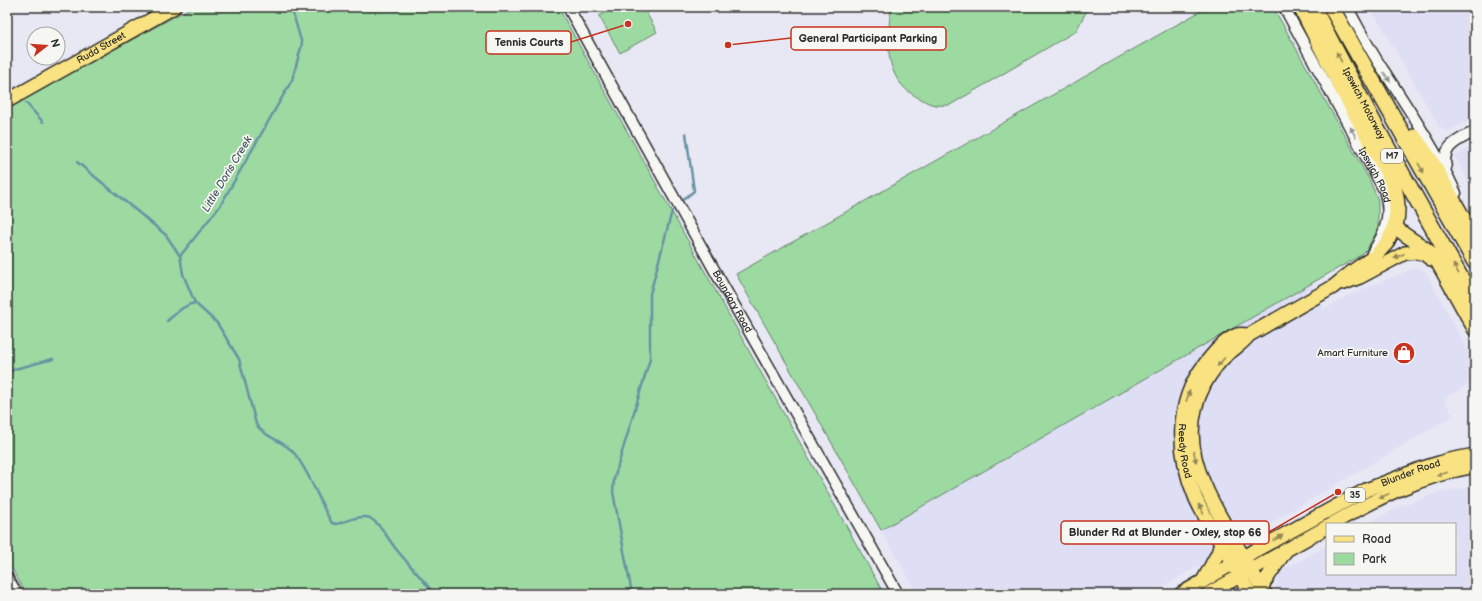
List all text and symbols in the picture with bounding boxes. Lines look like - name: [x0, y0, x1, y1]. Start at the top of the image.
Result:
- north arrow: [26, 26, 66, 66]
- callout: General Participant Parking: [791, 27, 946, 50]
- street label: Rudd Street: [75, 30, 128, 67]
- callout: Tennis Courts: [486, 31, 571, 54]
- text: General Participant Parking: [799, 32, 937, 45]
- text: Tennis Courts: [495, 36, 564, 49]
- text: N: [48, 37, 63, 49]
- one-way arrow: [1336, 52, 1342, 63]
- street label: Ipswich Motorway: [1340, 65, 1388, 142]
- one-way arrow: [1383, 72, 1391, 82]
- one-way arrow: [1349, 127, 1356, 138]
- water label: Little Doris Creek: [199, 133, 255, 214]
- street label: Ipswich Road: [1356, 145, 1393, 204]
- road number: M7: [1381, 149, 1403, 163]
- one-way arrow: [1418, 162, 1425, 174]
- one-way arrow: [1392, 253, 1404, 259]
- one-way arrow: [1452, 263, 1459, 275]
- street label: Boundary Road: [710, 268, 755, 335]
- shop icon: Amart Furniture: [1391, 340, 1417, 366]
- place label: Amart Furniture: [1318, 347, 1388, 359]
- one-way arrow: [1216, 357, 1225, 367]
- one-way arrow: [1185, 390, 1191, 402]
- street label: Reedy Road: [1176, 423, 1194, 480]
- one-way arrow: [1192, 451, 1198, 463]
- street label: Blunder Road: [1379, 457, 1442, 490]
- one-way arrow: [1435, 471, 1447, 477]
- road number: 35: [1345, 488, 1365, 502]
- one-way arrow: [1378, 493, 1390, 499]
- one-way arrow: [1198, 503, 1204, 515]
- callout: Blunder Rd at Blunder - Oxley, stop 66: [1061, 521, 1269, 544]
- legend: [1326, 523, 1456, 575]
- text: Blunder Rd at Blunder - Oxley, stop 66: [1069, 526, 1262, 539]
- text: Road: [1362, 532, 1391, 547]
- one-way arrow: [1272, 535, 1283, 542]
- text: Park: [1362, 552, 1386, 567]

